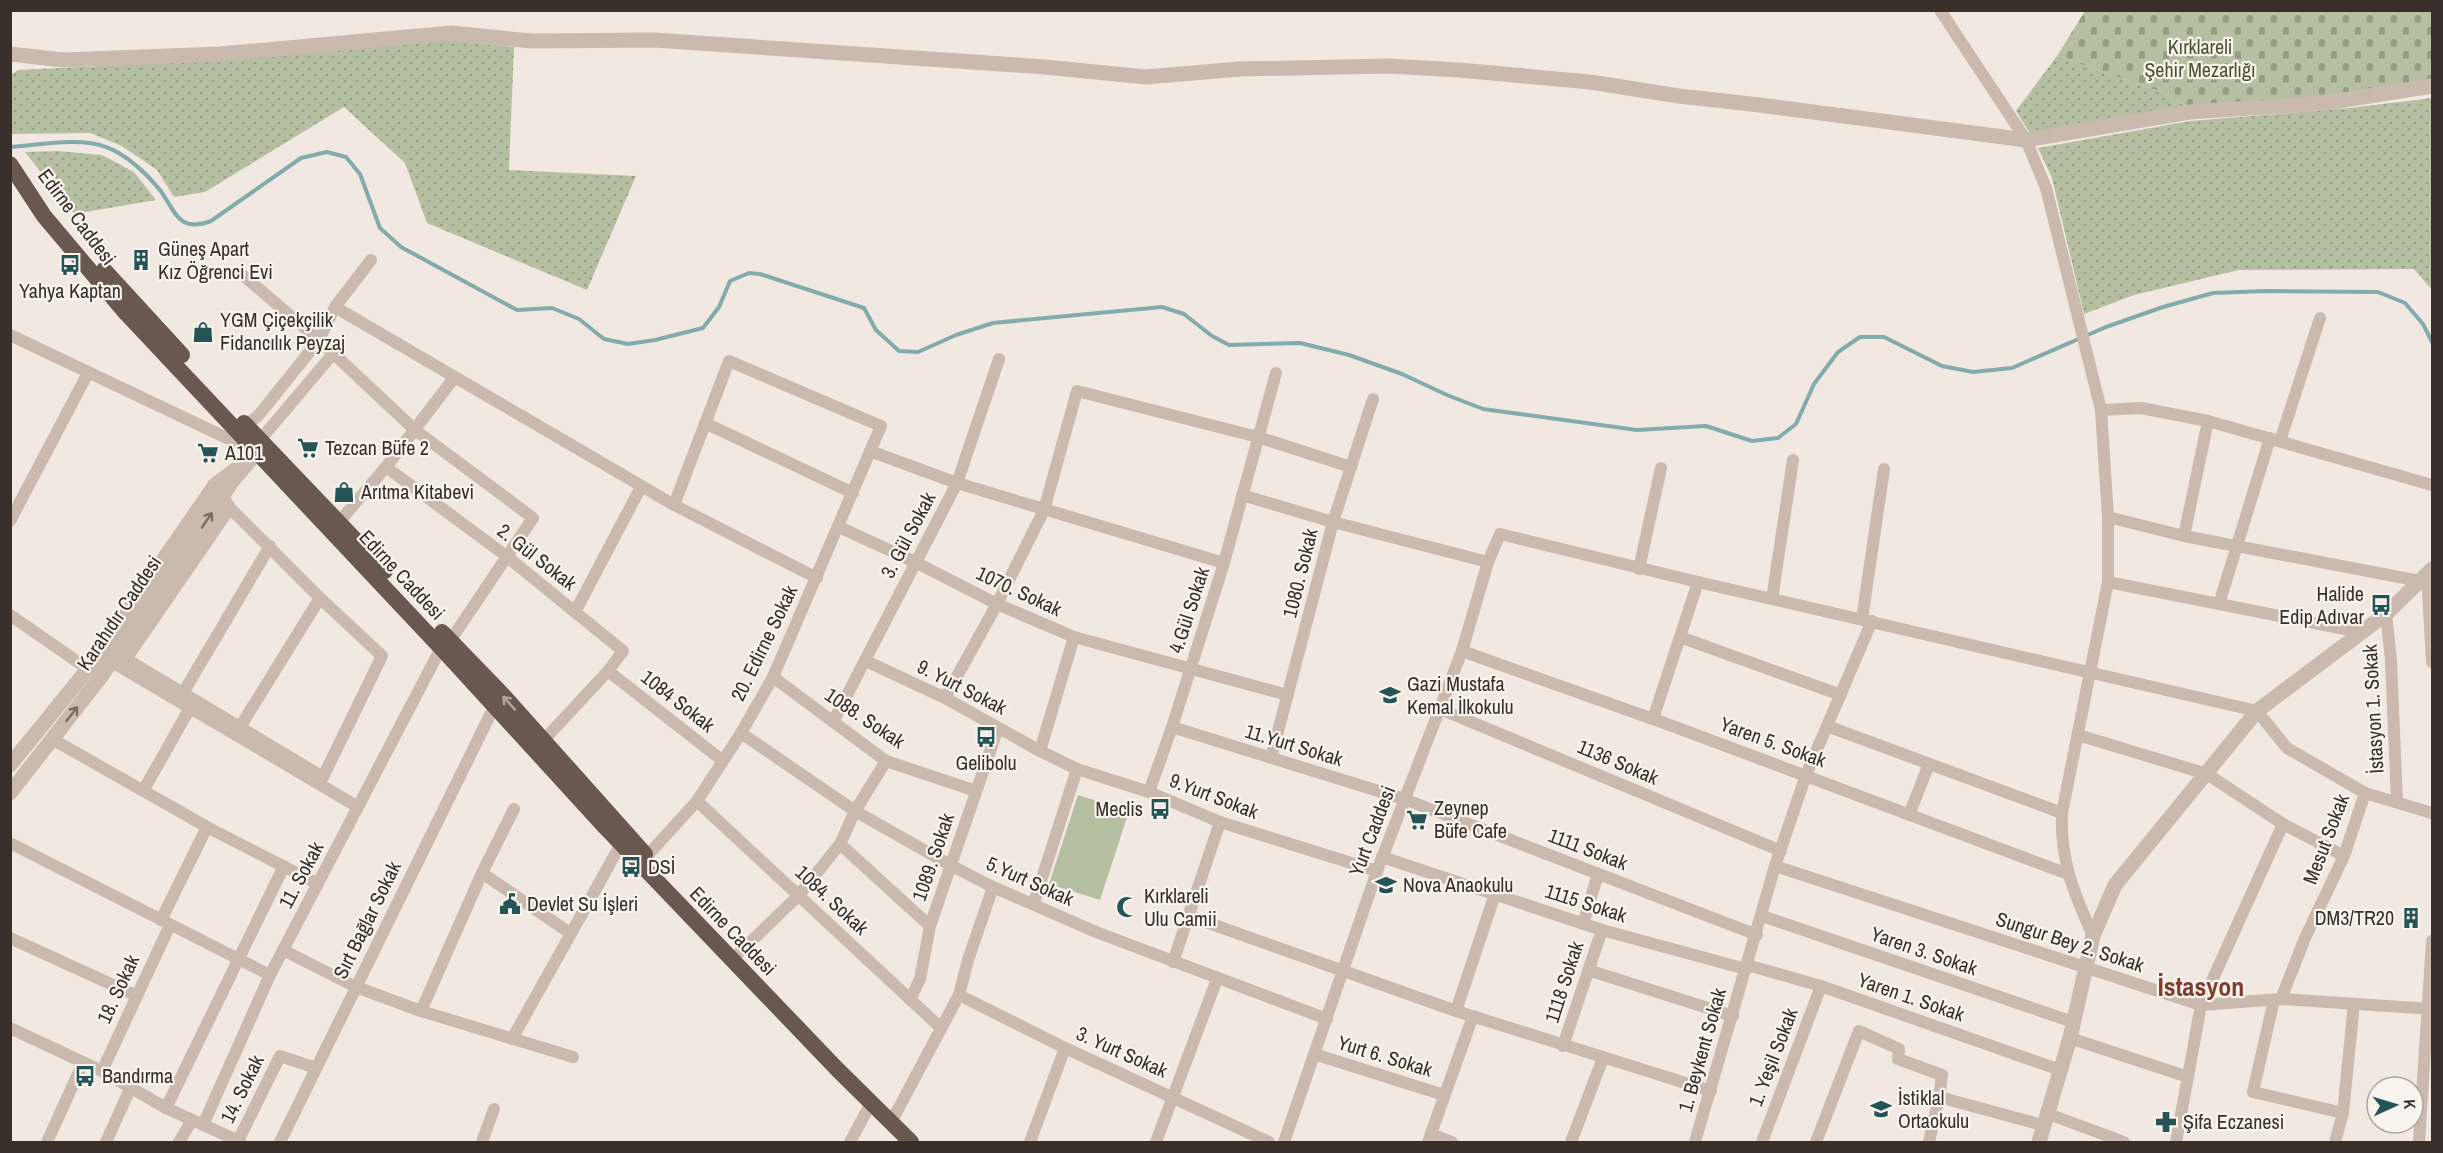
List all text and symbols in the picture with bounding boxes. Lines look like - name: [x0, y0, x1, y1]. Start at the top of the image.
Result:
- park label: Kırklareli Şehir Mezarlığı: [2144, 33, 2256, 83]
- street label: Edirne Caddesi: [32, 163, 122, 270]
- place label: Güneş Apart Kız Öğrenci Evi: [158, 235, 273, 285]
- building icon: Güneş Apart Kız Öğrenci Evi: [129, 248, 153, 272]
- bus stop icon: Yahya Kaptan: [58, 253, 82, 277]
- place label: Yahya Kaptan: [19, 277, 121, 304]
- place label: YGM Çiçekçilik Fidancılık Peyzaj: [220, 306, 345, 356]
- shop icon: YGM Çiçekçilik Fidancılık Peyzaj: [191, 320, 215, 344]
- place label: Tezcan Büfe 2: [325, 434, 429, 461]
- supermarket icon: Tezcan Büfe 2: [296, 436, 320, 460]
- place label: A101: [224, 439, 263, 466]
- supermarket icon: A101: [196, 441, 220, 465]
- place label: Arıtma Kitabevi: [360, 478, 474, 505]
- shop icon: Arıtma Kitabevi: [332, 480, 356, 504]
- street label: 3. Gül Sokak: [874, 486, 942, 583]
- one-way arrow: [201, 511, 214, 528]
- street label: 2. Gül Sokak: [492, 517, 583, 597]
- street label: Edirne Caddesi: [354, 524, 451, 626]
- street label: 1080. Sokak: [1275, 525, 1324, 620]
- street label: Karahıdır Caddesi: [70, 550, 167, 675]
- street label: 1070. Sokak: [972, 559, 1067, 622]
- street label: 4.Gül Sokak: [1162, 562, 1215, 657]
- street label: 20. Edirne Sokak: [724, 580, 804, 705]
- place label: Halide Edip Adıvar: [2279, 580, 2365, 630]
- bus stop icon: Halide Edip Adıvar: [2369, 593, 2393, 617]
- street label: İstasyon 1. Sokak: [2356, 643, 2389, 774]
- street label: 9. Yurt Sokak: [913, 652, 1012, 721]
- street label: 1084 Sokak: [636, 663, 721, 738]
- place label: Gazi Mustafa Kemal İlkokulu: [1407, 670, 1514, 720]
- street label: 1088. Sokak: [820, 681, 911, 755]
- school or university icon: Gazi Mustafa Kemal İlkokulu: [1378, 683, 1402, 707]
- one-way arrow: [502, 695, 516, 710]
- one-way arrow: [65, 706, 78, 722]
- street label: Yaren 5. Sokak: [1716, 710, 1831, 773]
- street label: 11.Yurt Sokak: [1242, 717, 1347, 772]
- bus stop icon: Gelibolu: [974, 725, 998, 749]
- street label: 1136 Sokak: [1574, 732, 1664, 791]
- place label: Gelibolu: [955, 749, 1017, 776]
- street label: 9.Yurt Sokak: [1166, 766, 1263, 825]
- street label: Yurt Caddesi: [1342, 782, 1401, 880]
- street label: Mesut Sokak: [2296, 789, 2355, 888]
- place label: Zeynep Büfe Cafe: [1434, 794, 1507, 844]
- place label: Meclis: [1096, 795, 1143, 822]
- bus stop icon: Meclis: [1148, 797, 1172, 821]
- supermarket icon: Zeynep Büfe Cafe: [1405, 808, 1429, 832]
- street label: 1089. Sokak: [905, 809, 960, 904]
- street label: 1111 Sokak: [1545, 821, 1633, 876]
- street label: 11. Sokak: [272, 836, 330, 913]
- street label: 5.Yurt Sokak: [982, 849, 1079, 912]
- place label: DSİ: [648, 853, 675, 880]
- bus stop icon: DSİ: [619, 855, 643, 879]
- street label: Sırt Bağlar Sokak: [326, 856, 407, 983]
- street label: 1084. Sokak: [790, 859, 875, 941]
- place label: Nova Anaokulu: [1403, 871, 1513, 898]
- school or university icon: Nova Anaokulu: [1374, 873, 1398, 897]
- street label: 1115 Sokak: [1542, 877, 1631, 929]
- street label: Edirne Caddesi: [684, 880, 783, 981]
- place label: Kırklareli Ulu Camii: [1144, 882, 1217, 932]
- place label: Devlet Su İşleri: [527, 890, 638, 917]
- public building icon: Devlet Su İşleri: [498, 892, 522, 916]
- mosque icon: Kırklareli Ulu Camii: [1115, 895, 1139, 919]
- place label: DM3/TR20: [2315, 904, 2394, 931]
- street label: Sungur Bey 2. Sokak: [1993, 905, 2148, 978]
- building icon: DM3/TR20: [2399, 906, 2423, 930]
- street label: Yaren 3. Sokak: [1867, 920, 1982, 982]
- street label: 1118 Sokak: [1538, 937, 1590, 1026]
- street label: 18. Sokak: [90, 949, 146, 1028]
- street label: Yaren 1. Sokak: [1854, 966, 1969, 1028]
- district label: İstasyon: [2158, 969, 2244, 1004]
- street label: 1. Beykent Sokak: [1671, 984, 1732, 1115]
- street label: 1. Yeşil Sokak: [1741, 1003, 1804, 1110]
- street label: 3. Yurt Sokak: [1072, 1019, 1173, 1084]
- street label: Yurt 6. Sokak: [1335, 1028, 1437, 1083]
- street label: 14. Sokak: [213, 1049, 270, 1127]
- place label: Bandırma: [102, 1062, 173, 1089]
- bus stop icon: Bandırma: [73, 1064, 97, 1088]
- north arrow: [2365, 1075, 2425, 1135]
- place label: İstiklal Ortaokulu: [1898, 1084, 1969, 1134]
- school or university icon: İstiklal Ortaokulu: [1869, 1097, 1893, 1121]
- text: K: [2399, 1098, 2421, 1110]
- place label: Şifa Eczanesi: [2183, 1108, 2284, 1135]
- pharmacy icon: Şifa Eczanesi: [2154, 1110, 2178, 1134]

